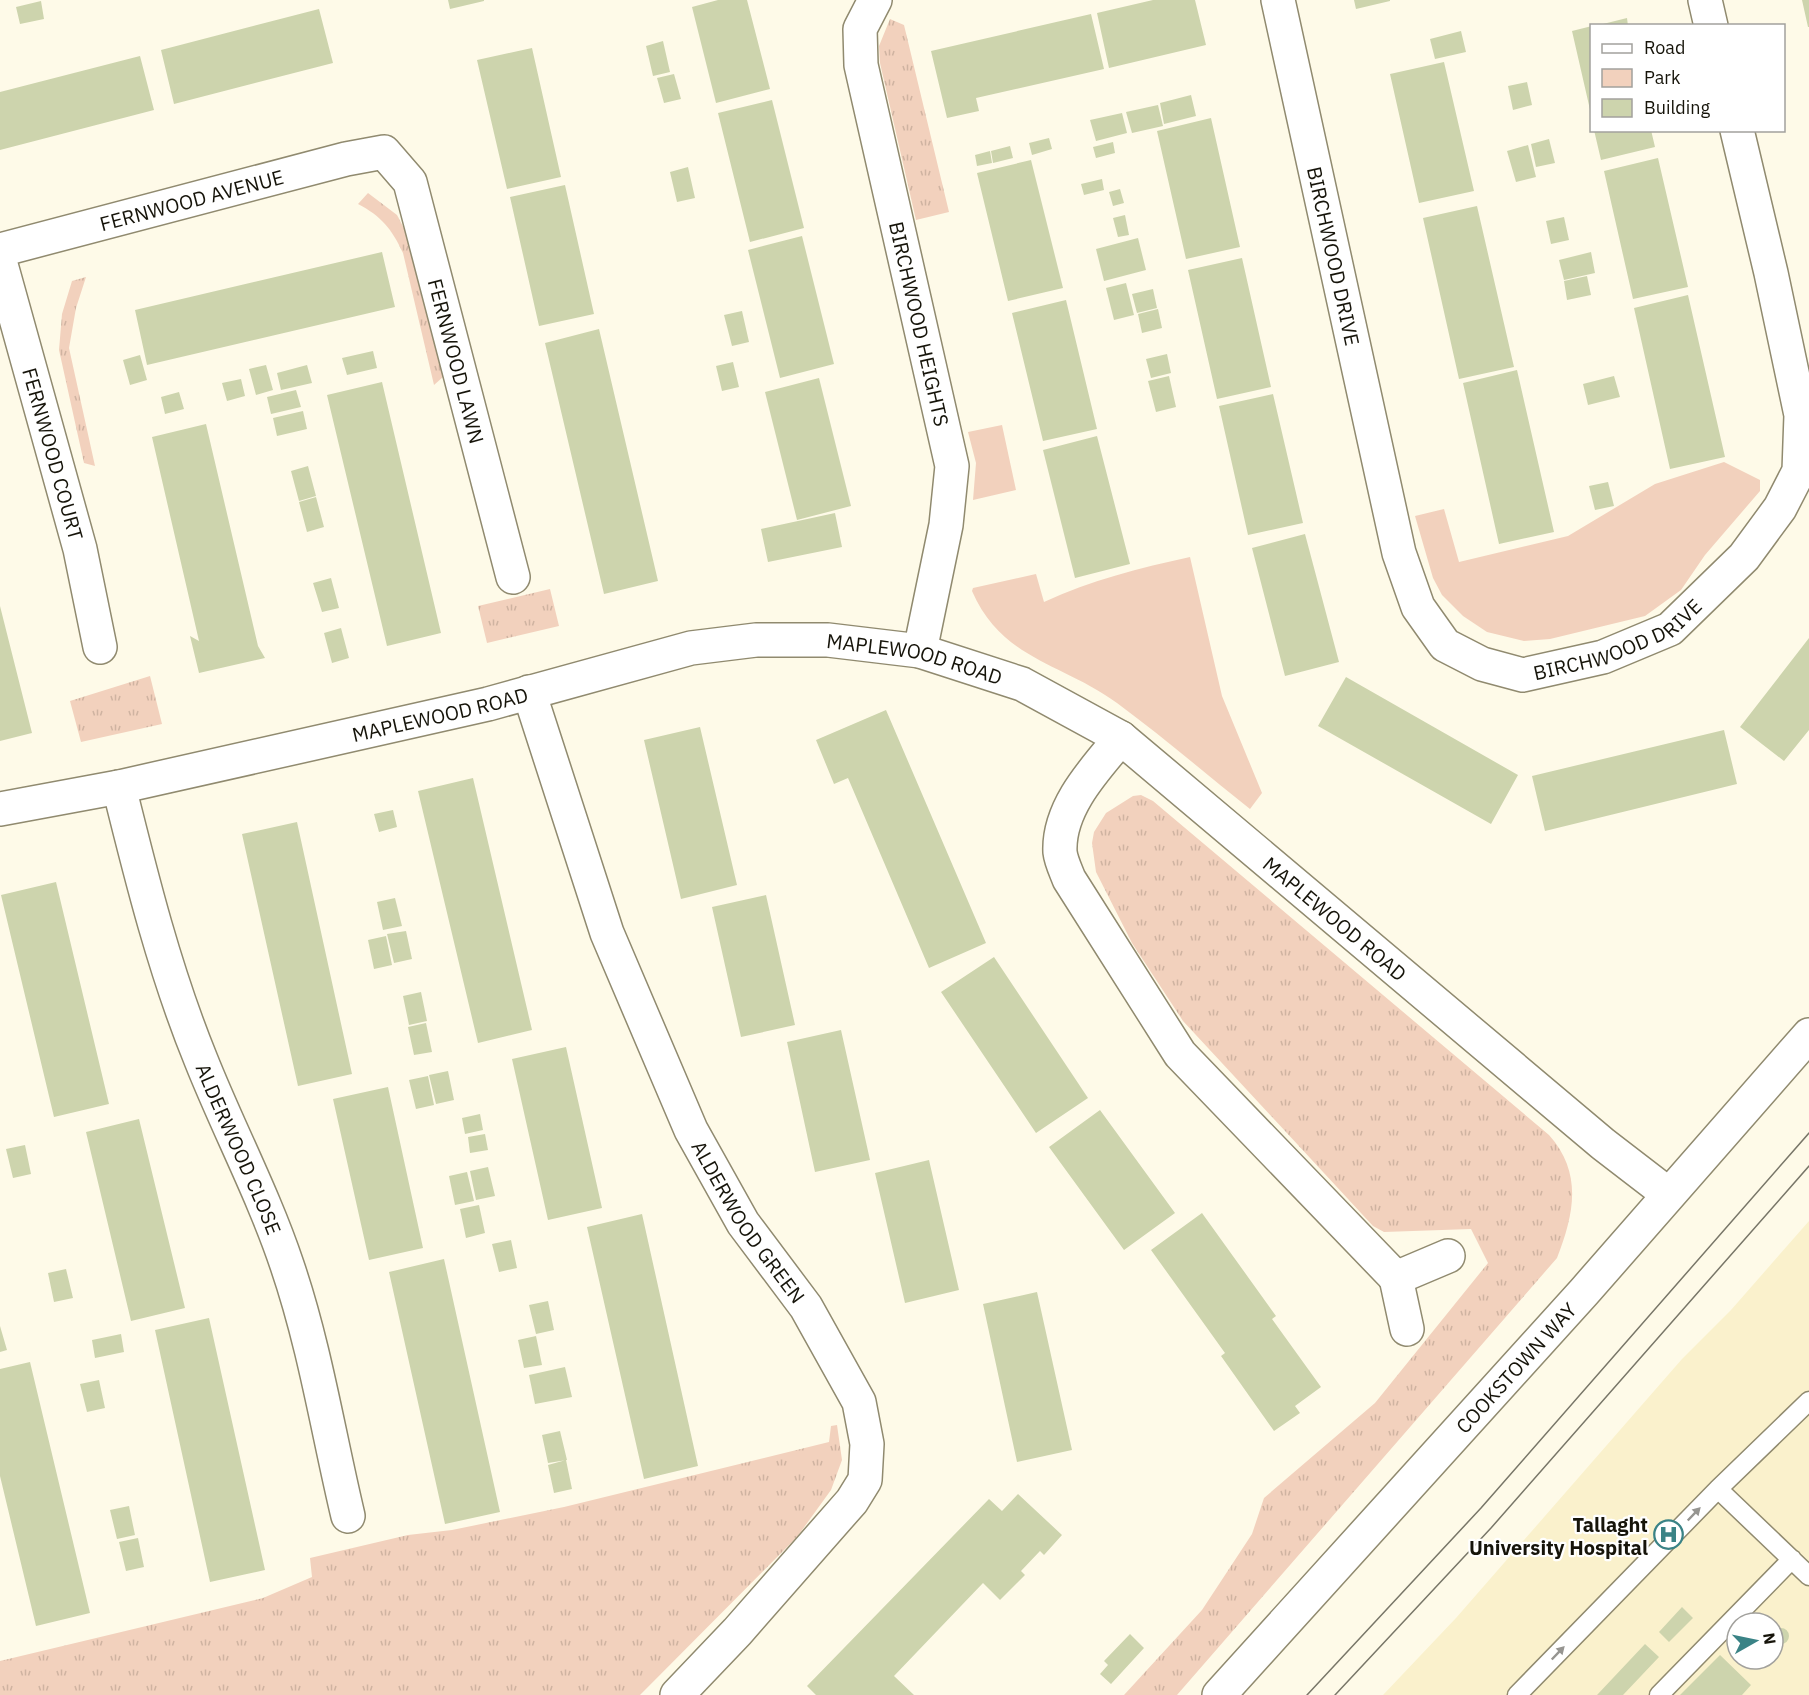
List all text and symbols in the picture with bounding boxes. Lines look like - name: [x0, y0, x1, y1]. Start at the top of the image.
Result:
- legend: [1590, 24, 1785, 132]
- text: Road: [1644, 36, 1685, 59]
- text: Park: [1644, 66, 1681, 89]
- text: Building: [1644, 96, 1711, 119]
- street label: FERNWOOD AVENUE: [96, 162, 286, 237]
- street label: BIRCHWOOD DRIVE: [1301, 164, 1367, 348]
- street label: BIRCHWOOD HEIGHTS: [883, 219, 956, 429]
- street label: FERNWOOD LAWN: [422, 276, 491, 446]
- street label: FERNWOOD COURT: [17, 364, 90, 543]
- street label: BIRCHWOOD DRIVE: [1530, 592, 1707, 686]
- street label: MAPLEWOOD ROAD: [825, 626, 1006, 690]
- street label: MAPLEWOOD ROAD: [349, 680, 531, 748]
- street label: MAPLEWOOD ROAD: [1258, 850, 1413, 987]
- street label: ALDERWOOD CLOSE: [190, 1059, 288, 1238]
- street label: ALDERWOOD GREEN: [686, 1136, 812, 1308]
- street label: COOKSTOWN WAY: [1449, 1296, 1582, 1439]
- one-way arrow: [1687, 1507, 1701, 1521]
- place label: Tallaght University Hospital: [1469, 1511, 1648, 1561]
- hospital icon: Tallaght University Hospital: [1653, 1519, 1685, 1551]
- north arrow: [1725, 1611, 1785, 1671]
- text: N: [1759, 1631, 1781, 1646]
- one-way arrow: [1551, 1647, 1565, 1661]

